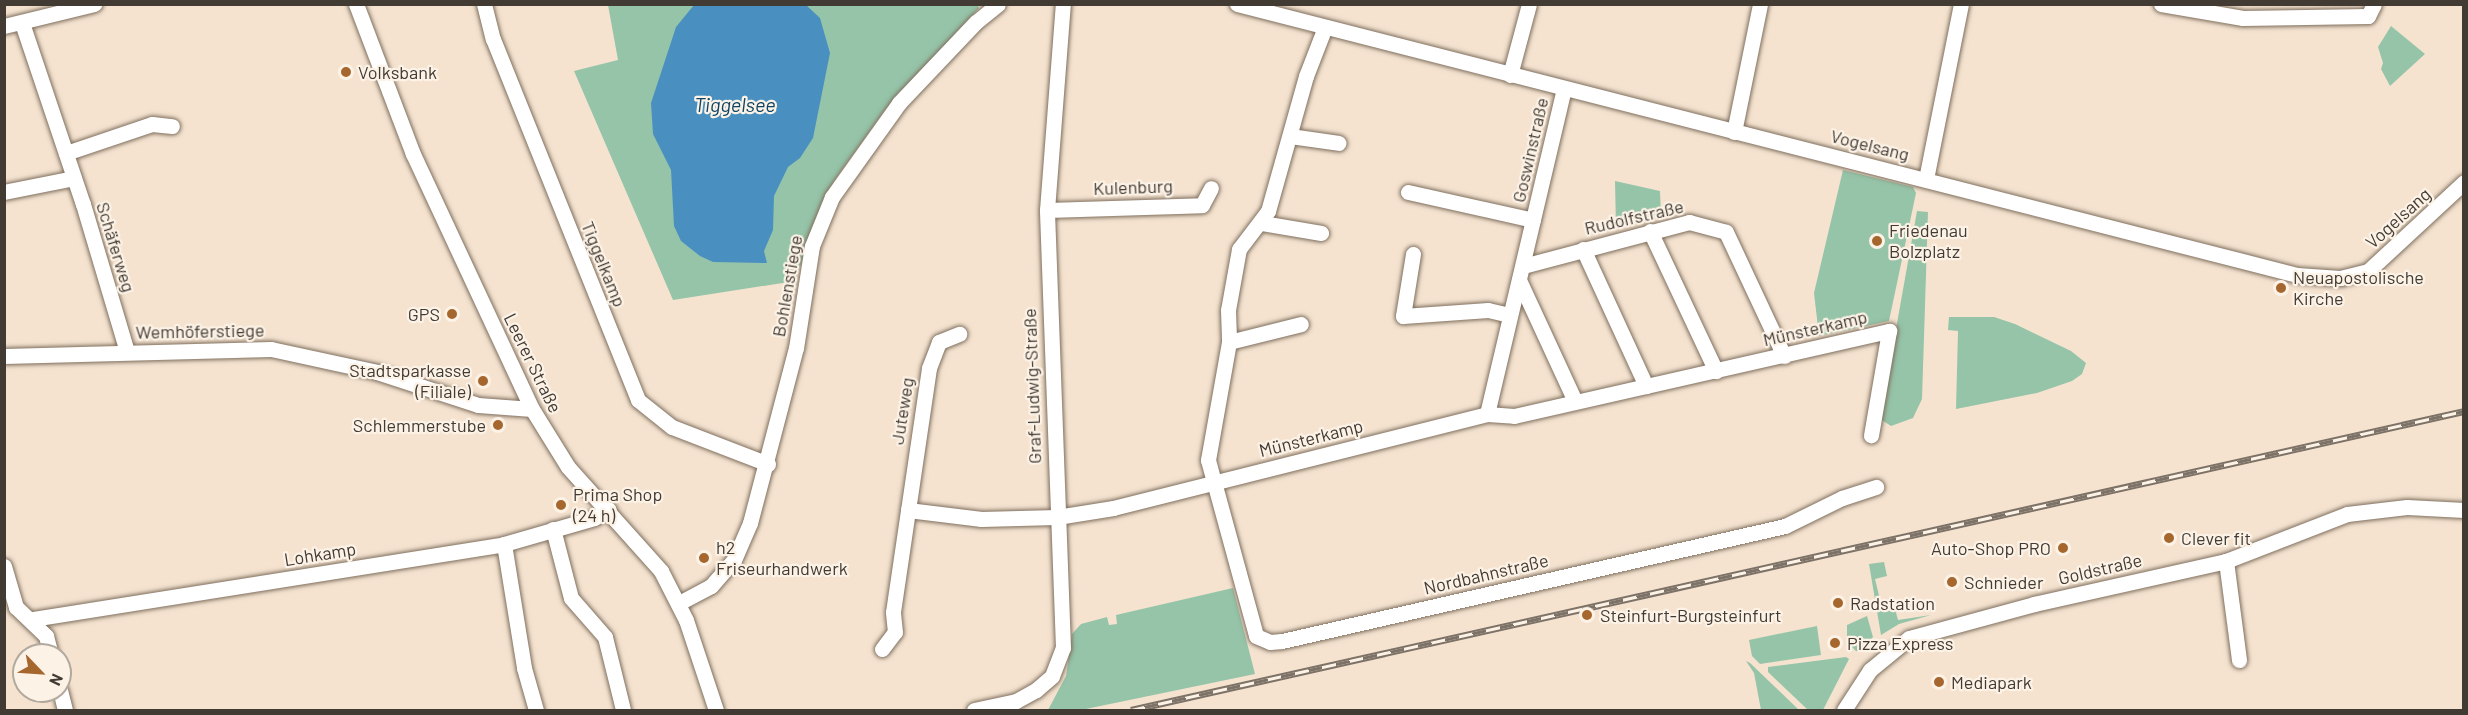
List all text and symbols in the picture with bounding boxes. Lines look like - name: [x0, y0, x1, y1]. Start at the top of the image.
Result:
- place label: Volksbank: [358, 61, 437, 83]
- marker: Volksbank: [339, 65, 353, 79]
- water label: Tiggelsee: [694, 92, 776, 116]
- street label: Goswinstraße: [1507, 96, 1553, 204]
- street label: Vogelsang: [1829, 125, 1911, 165]
- street label: Kulenburg: [1093, 175, 1173, 199]
- street label: Vogelsang: [2361, 183, 2435, 253]
- street label: Rudolfstraße: [1582, 195, 1686, 239]
- street label: Schäferweg: [92, 199, 140, 295]
- street label: Tiggelkamp: [577, 218, 631, 310]
- place label: Friedenau Bolzplatz: [1889, 220, 1968, 262]
- street label: Bohlenstiege: [767, 233, 807, 339]
- marker: Friedenau Bolzplatz: [1870, 234, 1884, 248]
- place label: Neuapostolische Kirche: [2293, 267, 2424, 310]
- marker: Neuapostolische Kirche: [2274, 281, 2288, 295]
- place label: GPS: [408, 303, 440, 325]
- street label: Münsterkamp: [1761, 306, 1869, 350]
- marker: GPS: [445, 307, 459, 321]
- street label: Graf-Ludwig-Straße: [1018, 308, 1046, 464]
- street label: Leerer Straße: [500, 310, 566, 416]
- street label: Wemhöferstiege: [135, 319, 265, 343]
- place label: Stadtsparkasse (Filiale): [349, 360, 471, 403]
- marker: Stadtsparkasse (Filiale): [476, 374, 490, 388]
- street label: Juteweg: [886, 376, 918, 446]
- place label: Schlemmerstube: [353, 414, 486, 436]
- street label: Münsterkamp: [1257, 415, 1365, 461]
- marker: Schlemmerstube: [491, 418, 505, 432]
- place label: Prima Shop (24 h): [573, 484, 662, 526]
- marker: Prima Shop (24 h): [554, 498, 568, 512]
- place label: Clever fit: [2181, 527, 2251, 549]
- marker: Clever fit: [2162, 531, 2176, 545]
- place label: h2 Friseurhandwerk: [716, 537, 848, 580]
- place label: Auto-Shop PRO: [1931, 537, 2051, 559]
- street label: Lohkamp: [282, 538, 358, 570]
- marker: Auto-Shop PRO: [2056, 541, 2070, 555]
- street label: Nordbahnstraße: [1422, 549, 1550, 599]
- street label: Goldstraße: [2056, 549, 2144, 589]
- marker: h2 Friseurhandwerk: [697, 551, 711, 565]
- place label: Schnieder: [1964, 571, 2043, 593]
- marker: Schnieder: [1945, 575, 1959, 589]
- place label: Radstation: [1850, 592, 1935, 614]
- marker: Radstation: [1831, 596, 1845, 610]
- place label: Steinfurt-Burgsteinfurt: [1600, 604, 1782, 626]
- marker: Steinfurt-Burgsteinfurt: [1578, 606, 1596, 624]
- place label: Pizza Express: [1847, 632, 1953, 654]
- marker: Pizza Express: [1828, 636, 1842, 650]
- north arrow: [12, 643, 72, 703]
- text: N: [46, 671, 68, 689]
- place label: Mediapark: [1951, 671, 2032, 693]
- marker: Mediapark: [1932, 675, 1946, 689]

